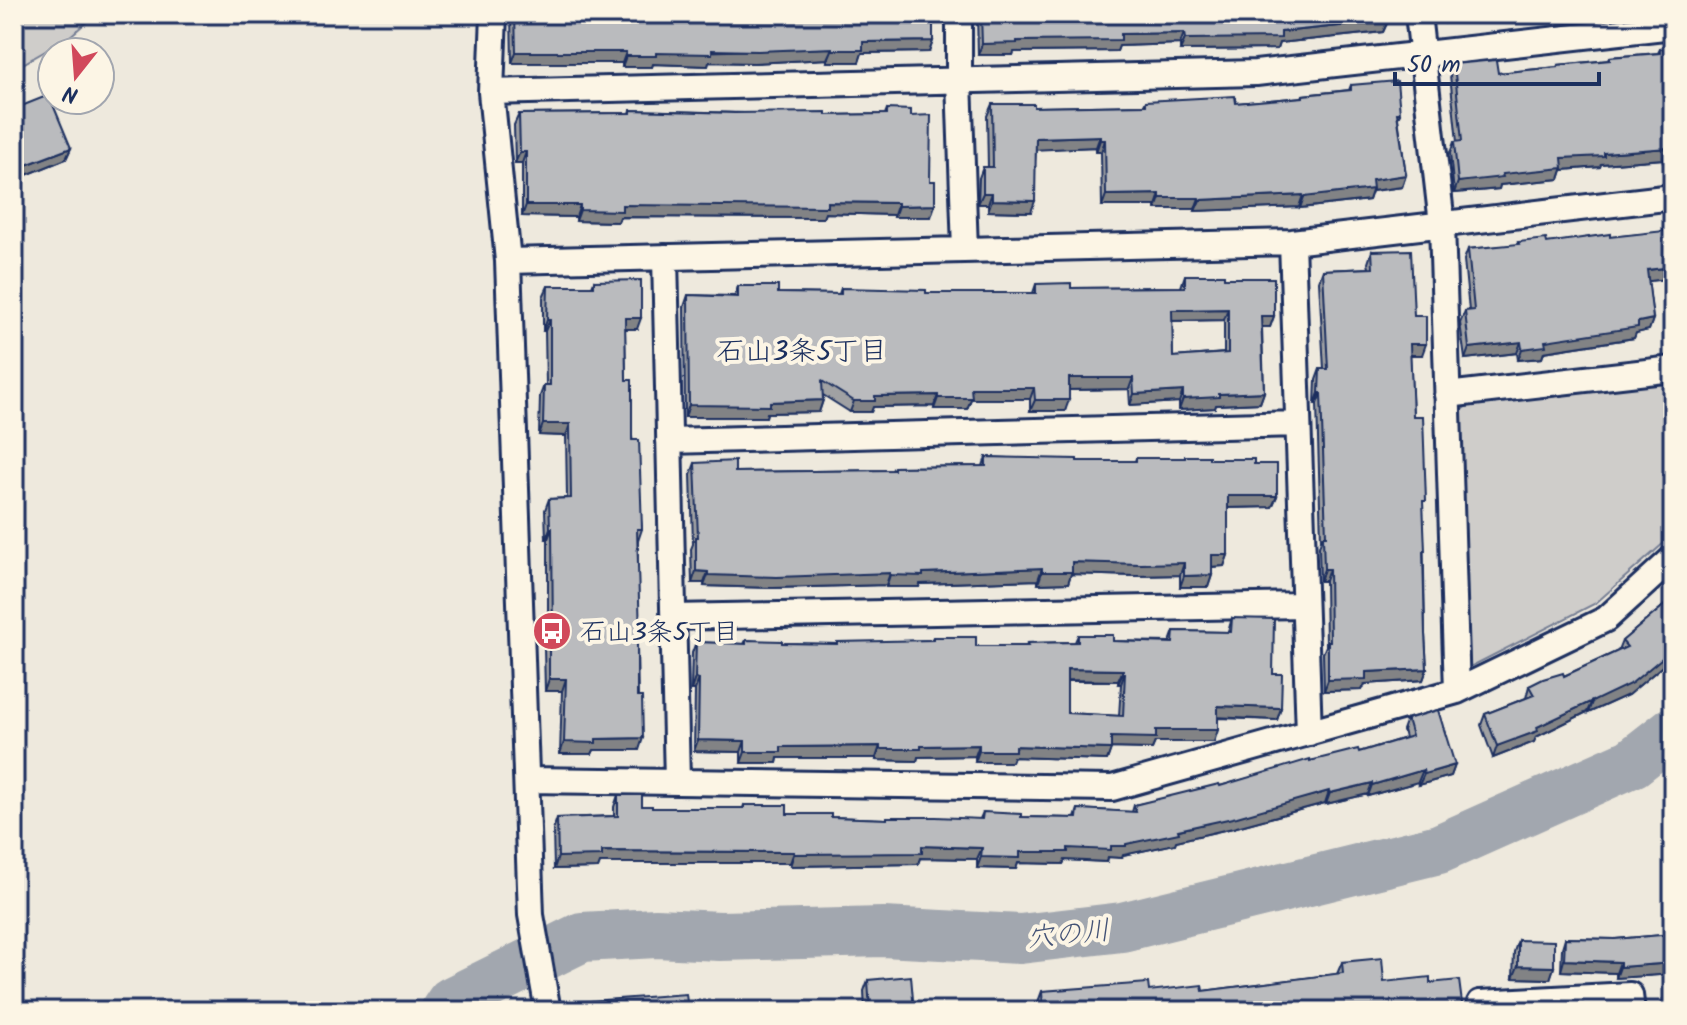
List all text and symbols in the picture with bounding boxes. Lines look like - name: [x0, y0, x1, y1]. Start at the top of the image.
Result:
- north arrow: [36, 36, 116, 116]
- scale bar: [1395, 36, 1599, 86]
- text: 50 m: [1407, 46, 1461, 85]
- text: N: [59, 74, 83, 112]
- district label: 石山3条5丁目: [716, 330, 888, 375]
- bus stop icon: 石山3条5丁目: [531, 610, 573, 652]
- place label: 石山3条5丁目: [580, 612, 739, 654]
- water label: 穴の川: [1024, 909, 1112, 962]

